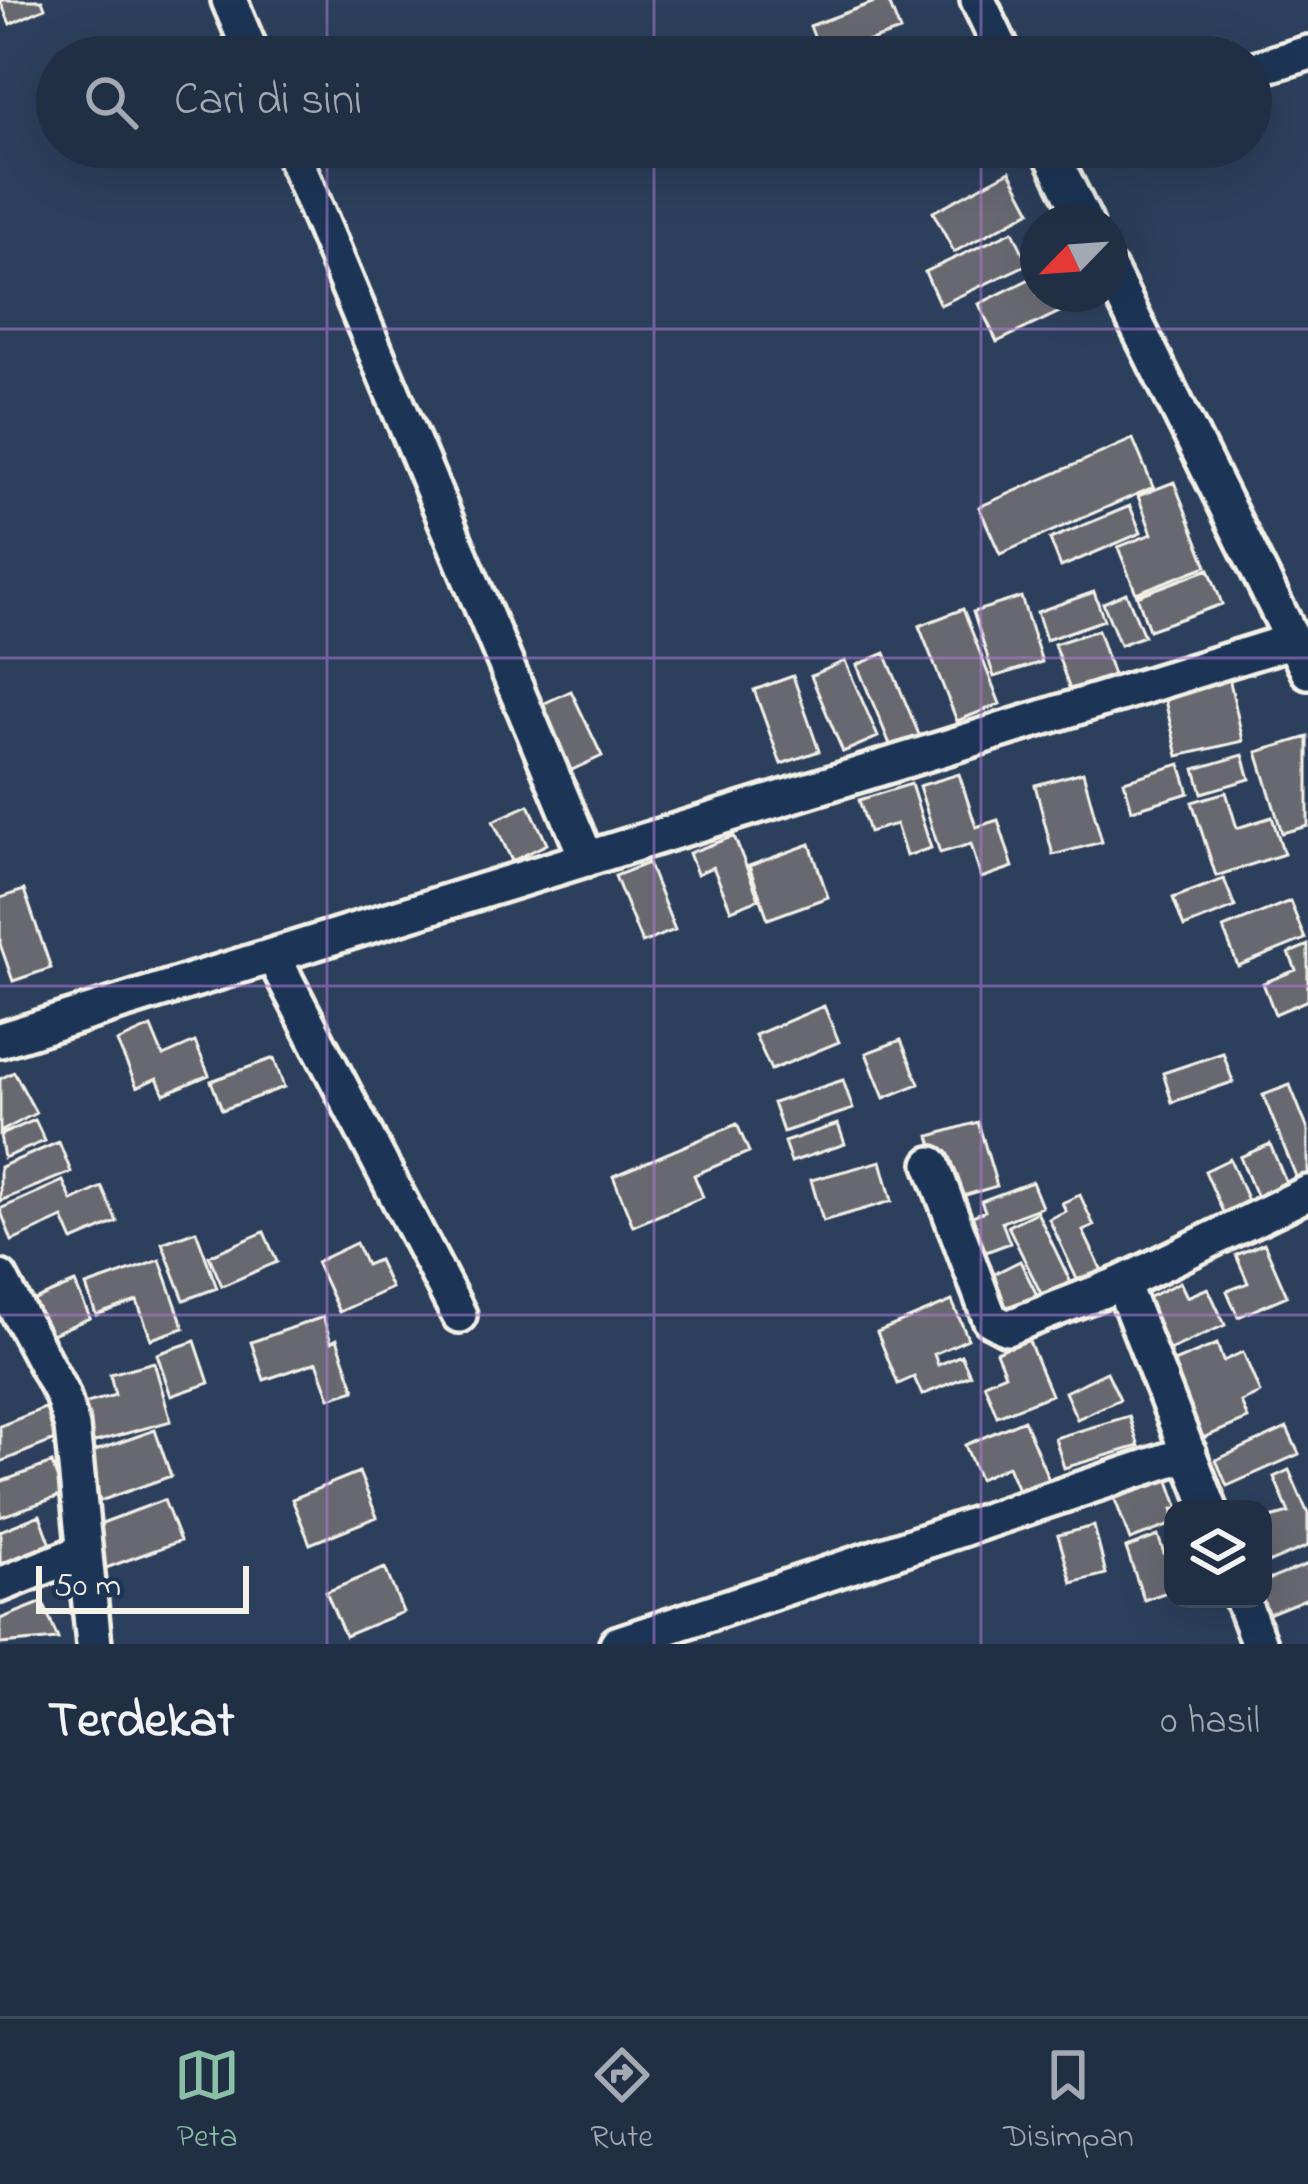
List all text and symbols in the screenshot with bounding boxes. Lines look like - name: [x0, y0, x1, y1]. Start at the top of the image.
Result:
- search box: [36, 36, 1272, 168]
- icon: search: [78, 69, 144, 135]
- text: Cari di sini: [174, 69, 362, 135]
- north arrow: [1020, 204, 1128, 312]
- map controls: [1164, 1500, 1272, 1608]
- button: layers: [1164, 1500, 1272, 1608]
- scale bar: [36, 1560, 249, 1613]
- text: 50 m: [54, 1563, 121, 1611]
- text: Terdekat: [48, 1685, 234, 1760]
- text: 0 hasil: [1160, 1694, 1260, 1751]
- tab: Peta: [174, 2042, 240, 2162]
- tab: Rute: [589, 2042, 655, 2162]
- tab: Disimpan: [1003, 2042, 1134, 2162]

